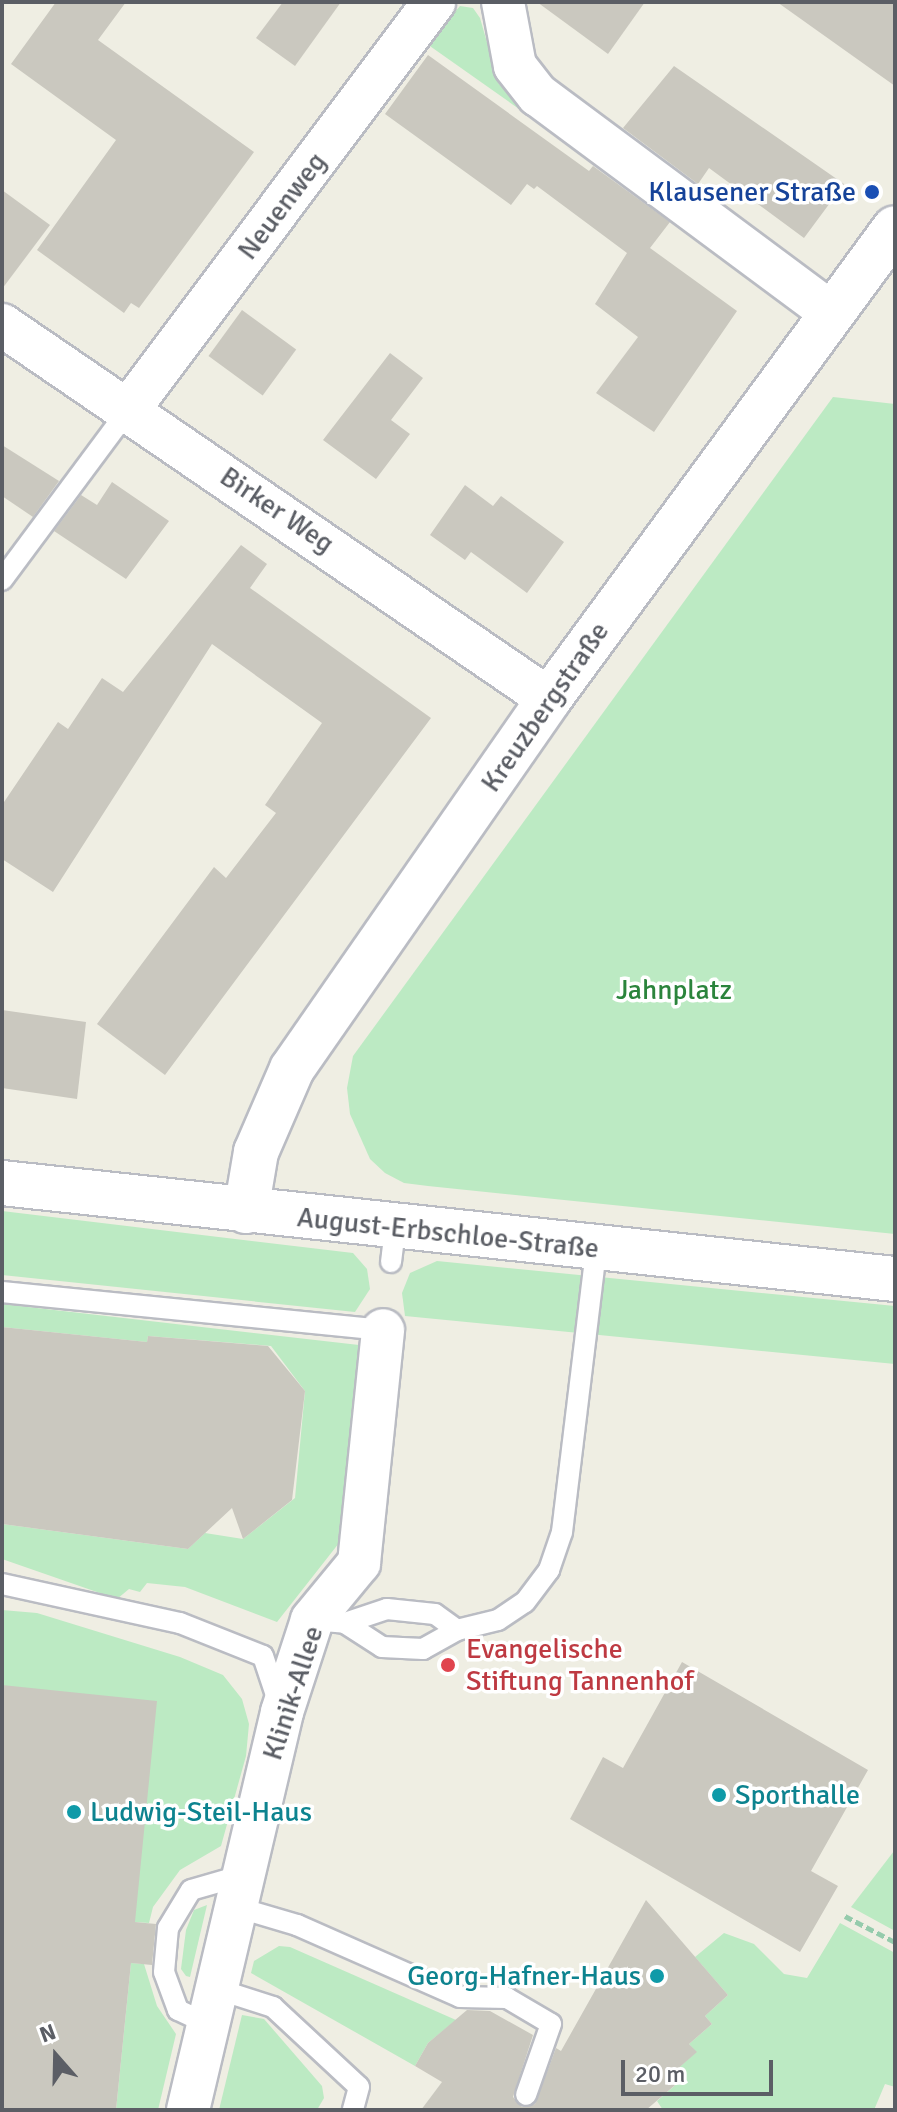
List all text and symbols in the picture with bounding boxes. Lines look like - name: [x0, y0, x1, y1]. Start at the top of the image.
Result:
- street label: Neuenweg: [231, 146, 333, 266]
- place label: Klausener Straße: [648, 175, 856, 209]
- marker: Klausener Straße: [863, 183, 881, 201]
- street label: Birker Weg: [214, 460, 340, 560]
- street label: Kreuzbergstraße: [474, 616, 616, 798]
- park label: Jahnplatz: [616, 973, 732, 1007]
- street label: August-Erbschloe-Straße: [295, 1200, 601, 1266]
- street label: Klinik-Allee: [256, 1622, 330, 1764]
- place label: Evangelische Stiftung Tannenhof: [466, 1632, 694, 1698]
- marker: Evangelische Stiftung Tannenhof: [437, 1654, 459, 1676]
- place label: Sporthalle: [735, 1778, 860, 1812]
- marker: Sporthalle: [710, 1786, 728, 1804]
- place label: Ludwig-Steil-Haus: [90, 1795, 312, 1829]
- marker: Ludwig-Steil-Haus: [65, 1803, 83, 1821]
- place label: Georg-Hafner-Haus: [407, 1959, 641, 1993]
- marker: Georg-Hafner-Haus: [648, 1967, 666, 1985]
- north arrow: [16, 2016, 96, 2096]
- text: N: [36, 2018, 59, 2048]
- scale bar: [625, 2044, 777, 2094]
- text: 20 m: [635, 2059, 685, 2089]

